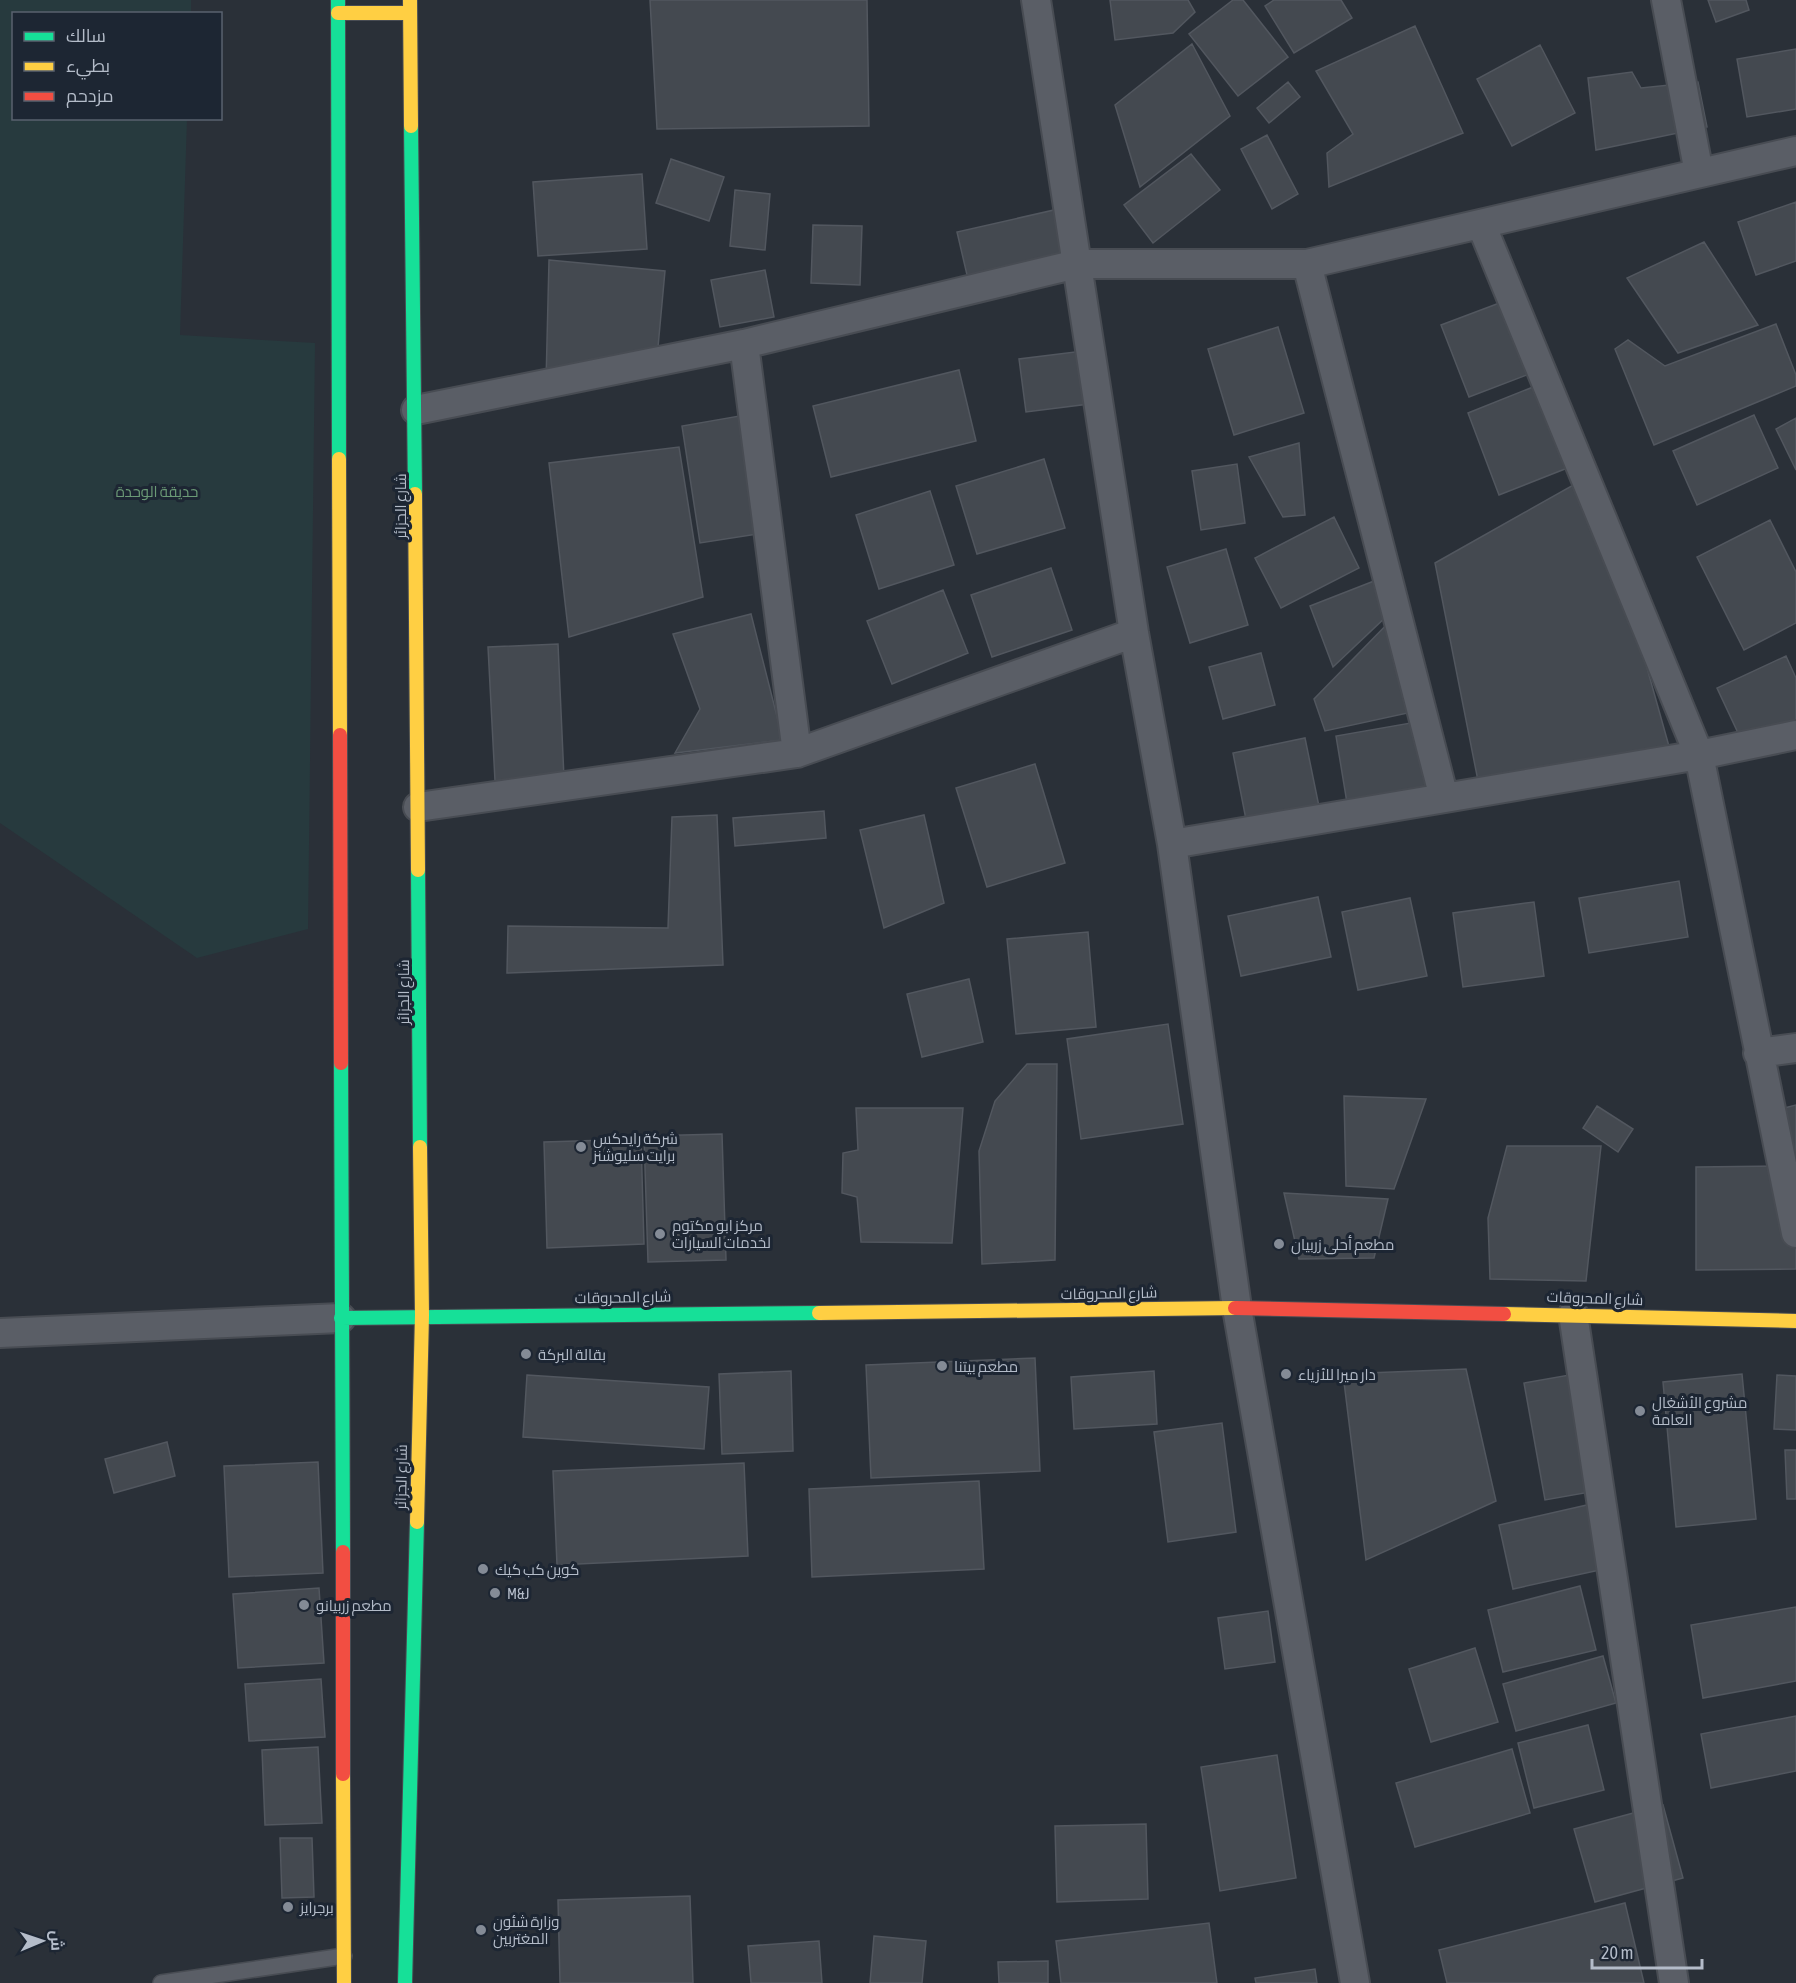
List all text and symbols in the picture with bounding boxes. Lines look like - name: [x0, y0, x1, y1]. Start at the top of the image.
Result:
- legend: [12, 12, 222, 120]
- text: سالك: [66, 25, 106, 46]
- text: بطيء: [66, 55, 110, 80]
- text: مزدحم: [66, 85, 114, 108]
- street label: شارع الجزائر: [392, 473, 412, 540]
- park label: حديقة الوحدة: [116, 483, 198, 501]
- street label: شارع الجزائر: [395, 959, 415, 1026]
- place label: شركة رايدكس برايت سليوشنز: [592, 1130, 678, 1165]
- marker: شركة رايدكس برايت سليوشنز: [574, 1140, 588, 1154]
- place label: مركز ابو مكتوم لخدمات السيارات: [672, 1217, 771, 1252]
- marker: مركز ابو مكتوم لخدمات السيارات: [653, 1227, 667, 1241]
- place label: مطعم أحلى زربيان: [1291, 1235, 1394, 1255]
- marker: مطعم أحلى زربيان: [1272, 1237, 1286, 1251]
- street label: شارع المحروقات: [1061, 1284, 1157, 1305]
- street label: شارع المحروقات: [575, 1288, 671, 1309]
- street label: شارع المحروقات: [1546, 1288, 1644, 1311]
- place label: بقالة البركة: [538, 1346, 606, 1364]
- marker: بقالة البركة: [519, 1347, 533, 1361]
- place label: مطعم بيتنا: [954, 1358, 1018, 1377]
- marker: مطعم بيتنا: [935, 1359, 949, 1373]
- place label: دار ميرا للأزياء: [1298, 1366, 1376, 1384]
- marker: دار ميرا للأزياء: [1279, 1367, 1293, 1381]
- place label: مشروع الأشغال العامة: [1652, 1394, 1747, 1428]
- marker: مشروع الأشغال العامة: [1633, 1404, 1647, 1418]
- street label: شارع الجزائر: [392, 1444, 413, 1511]
- place label: كوين كب كيك: [495, 1561, 579, 1580]
- marker: كوين كب كيك: [476, 1562, 490, 1576]
- place label: M&J: [507, 1585, 530, 1602]
- marker: M&J: [488, 1586, 502, 1600]
- place label: مطعم زربيانو: [316, 1597, 392, 1616]
- marker: مطعم زربيانو: [297, 1598, 311, 1612]
- place label: برجرايز: [299, 1899, 334, 1917]
- marker: برجرايز: [281, 1900, 295, 1914]
- north arrow: [12, 1911, 72, 1971]
- place label: وزارة شئون المغتربين: [493, 1913, 559, 1949]
- marker: وزارة شئون المغتربين: [474, 1923, 488, 1937]
- text: ش: [47, 1930, 66, 1951]
- scale bar: [1592, 1932, 1702, 1970]
- text: 20 m: [1601, 1942, 1633, 1963]

